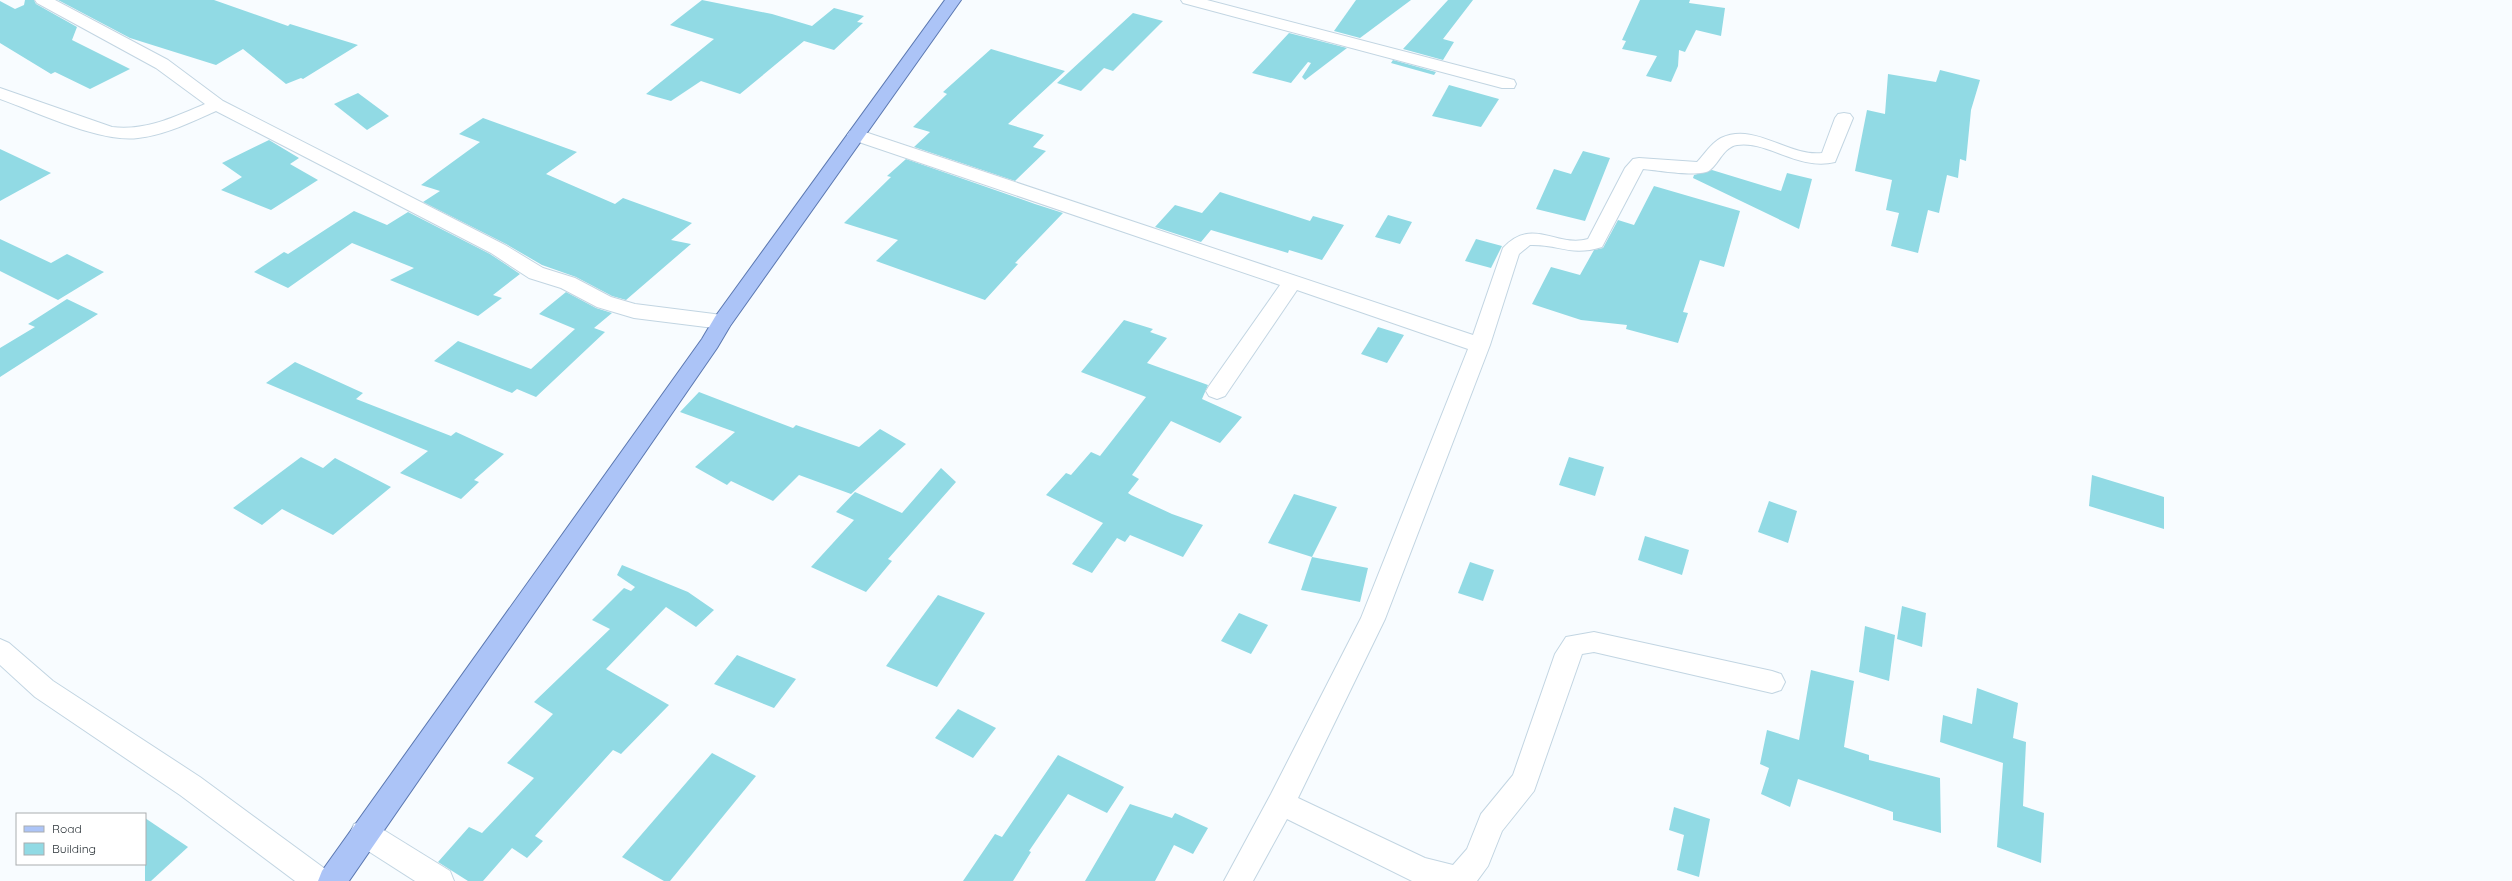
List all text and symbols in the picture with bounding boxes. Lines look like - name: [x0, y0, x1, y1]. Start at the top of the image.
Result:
- legend: [16, 813, 146, 865]
- text: Road: [52, 821, 82, 836]
- text: Building: [52, 841, 96, 856]

